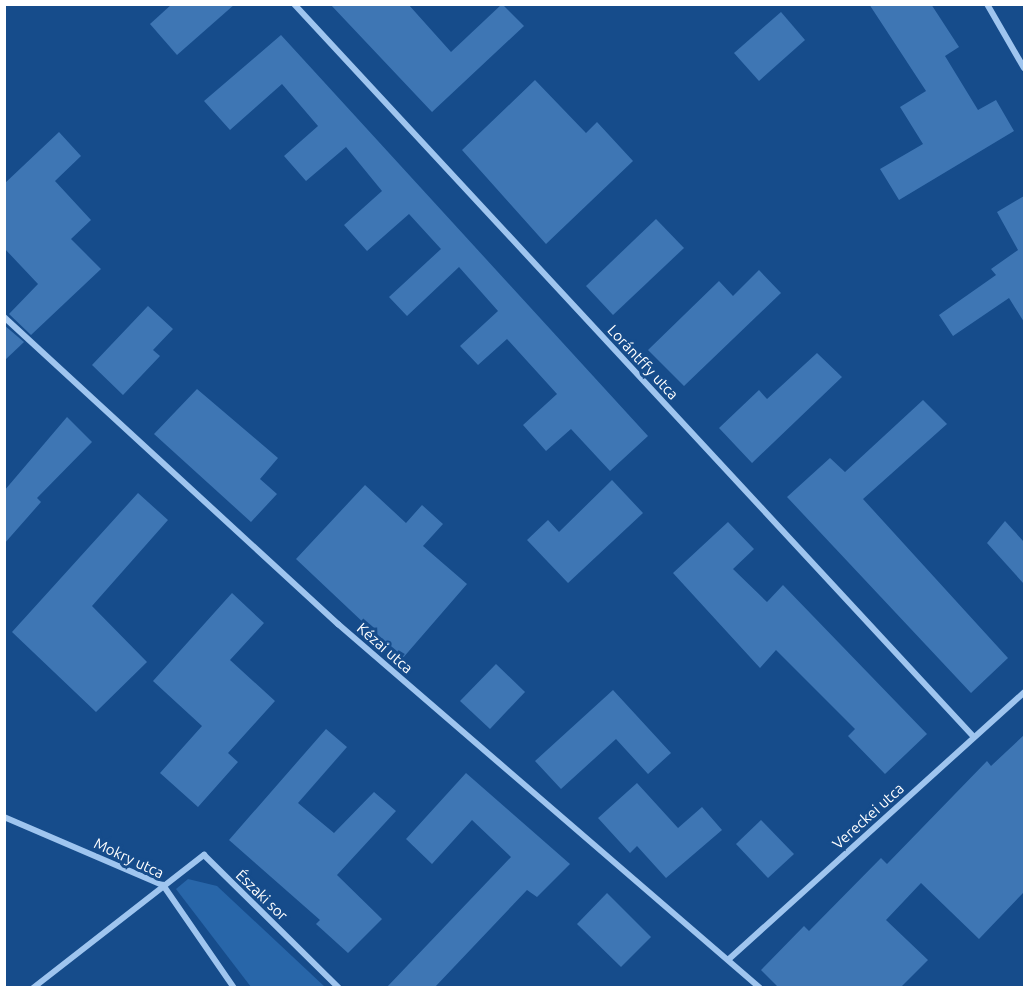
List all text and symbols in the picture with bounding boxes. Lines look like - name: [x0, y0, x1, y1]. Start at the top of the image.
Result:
- street label: Lorántffy utca: [604, 321, 682, 403]
- street label: Kézai utca: [353, 619, 417, 677]
- street label: Vereckei utca: [829, 779, 907, 853]
- street label: Mokry utca: [91, 834, 167, 882]
- street label: Északi sor: [232, 866, 292, 924]

